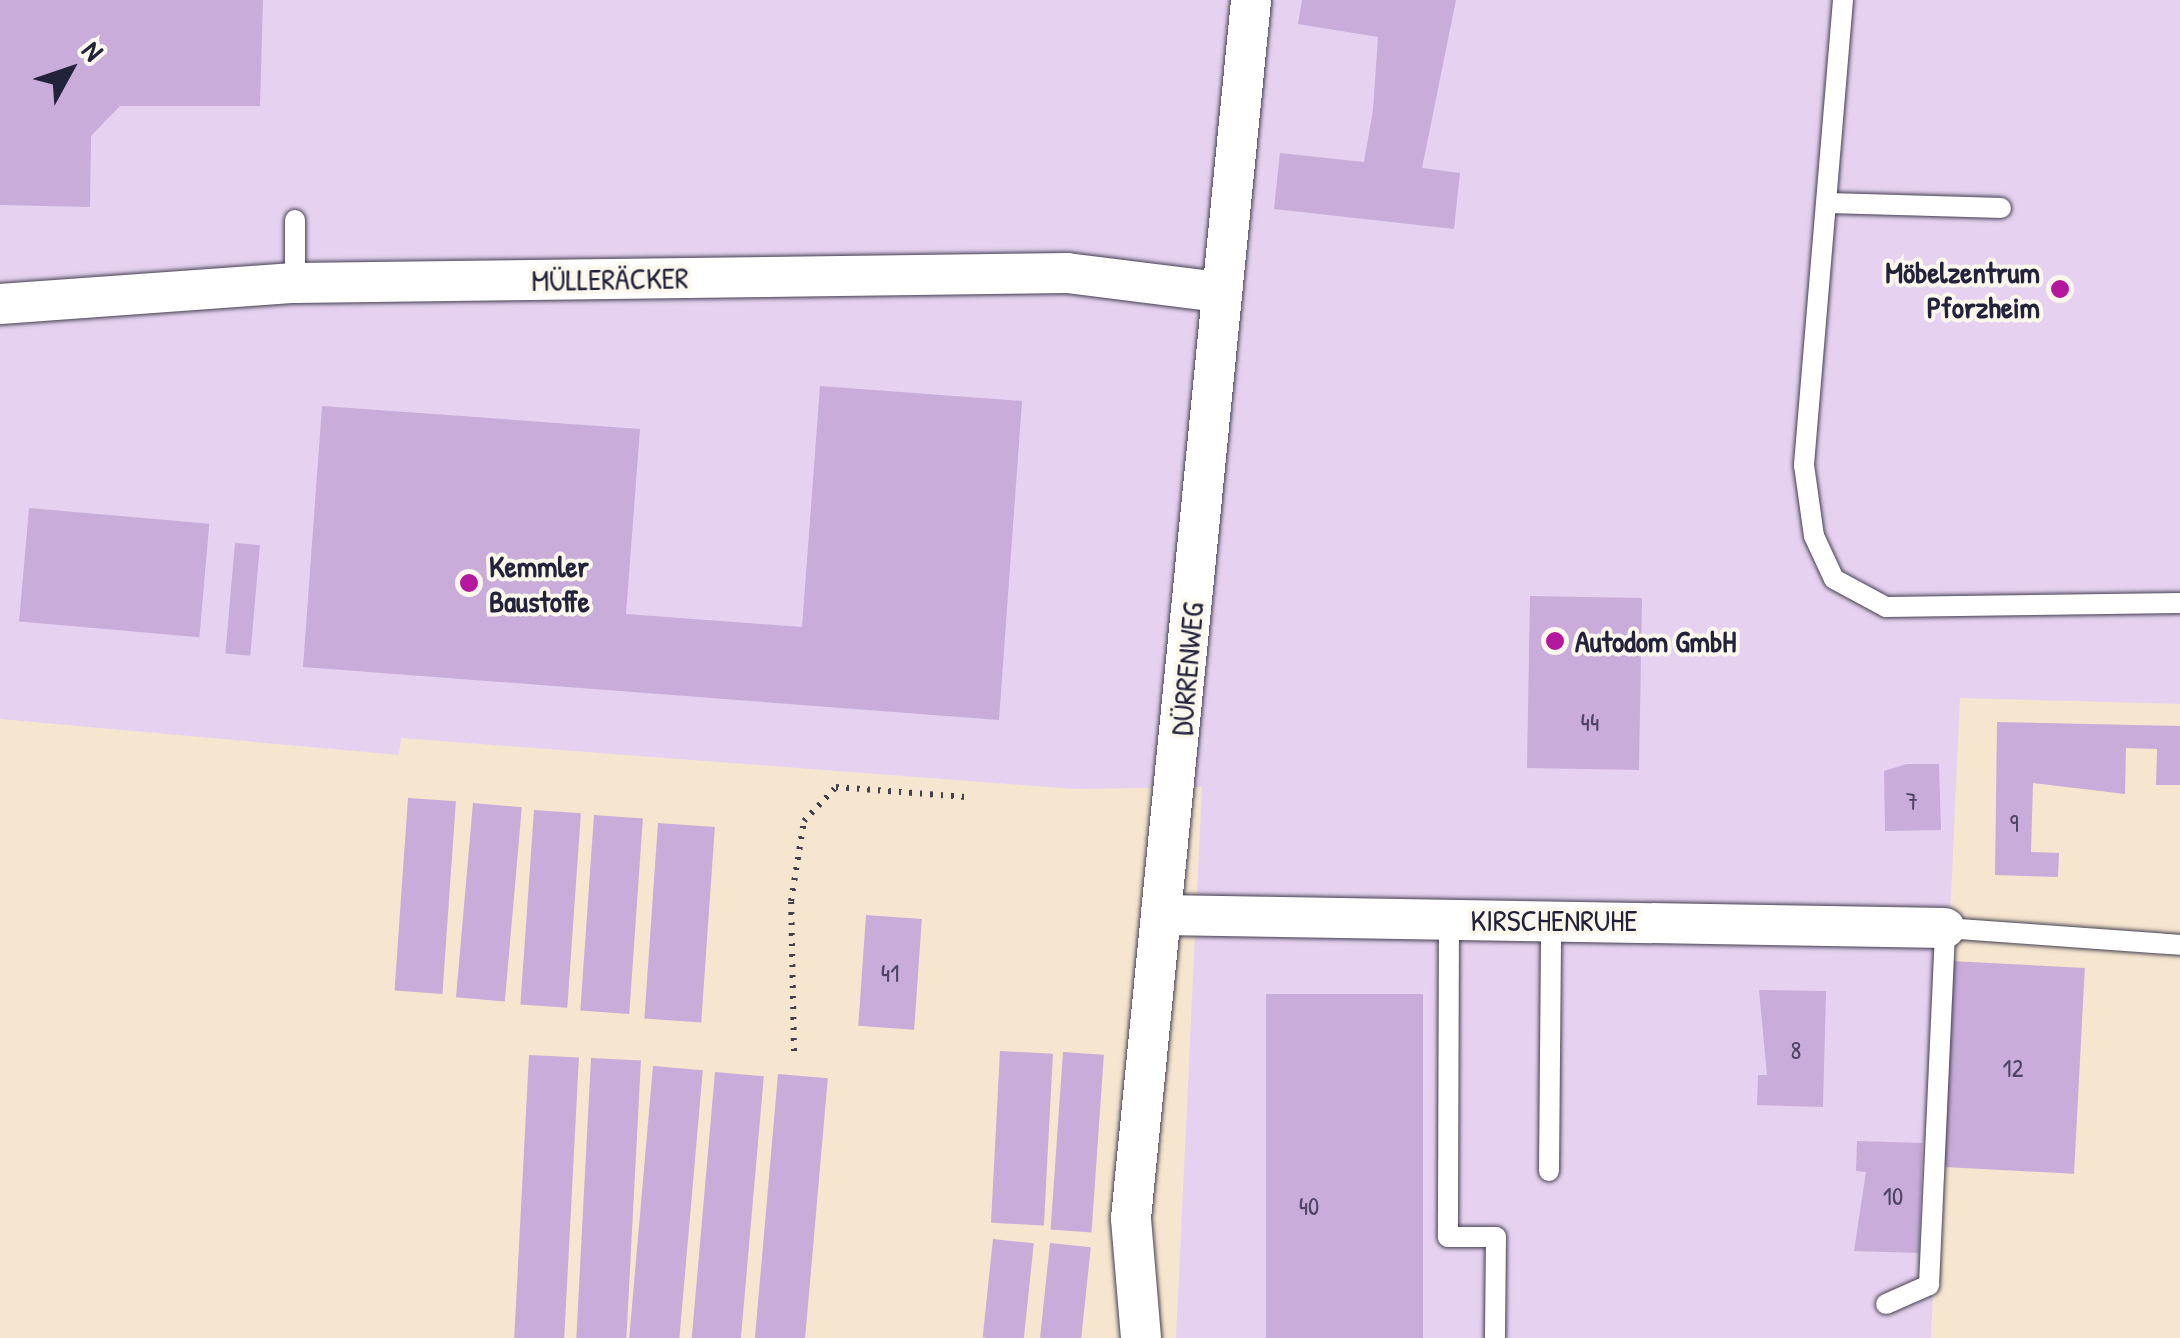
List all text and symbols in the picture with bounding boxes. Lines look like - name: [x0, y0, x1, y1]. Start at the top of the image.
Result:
- north arrow: [20, 20, 120, 120]
- text: N: [74, 33, 112, 69]
- place label: Möbelzentrum Pforzheim: [1885, 254, 2040, 324]
- street label: MÜLLERÄCKER: [531, 260, 689, 298]
- marker: Möbelzentrum Pforzheim: [2049, 278, 2071, 300]
- place label: Kemmler Baustoffe: [489, 548, 590, 618]
- marker: Kemmler Baustoffe: [458, 572, 480, 594]
- street label: DÜRRENWEG: [1163, 601, 1211, 737]
- place label: Autodom GmbH: [1575, 623, 1736, 659]
- marker: Autodom GmbH: [1544, 630, 1566, 652]
- house number: 44: [1581, 707, 1599, 737]
- house number: 7: [1906, 786, 1918, 816]
- house number: 9: [2009, 808, 2019, 838]
- street label: KIRSCHENRUHE: [1470, 902, 1638, 938]
- house number: 41: [881, 958, 899, 988]
- house number: 8: [1791, 1035, 1801, 1065]
- house number: 12: [2003, 1053, 2023, 1083]
- house number: 10: [1883, 1181, 1903, 1211]
- house number: 40: [1299, 1191, 1319, 1221]

